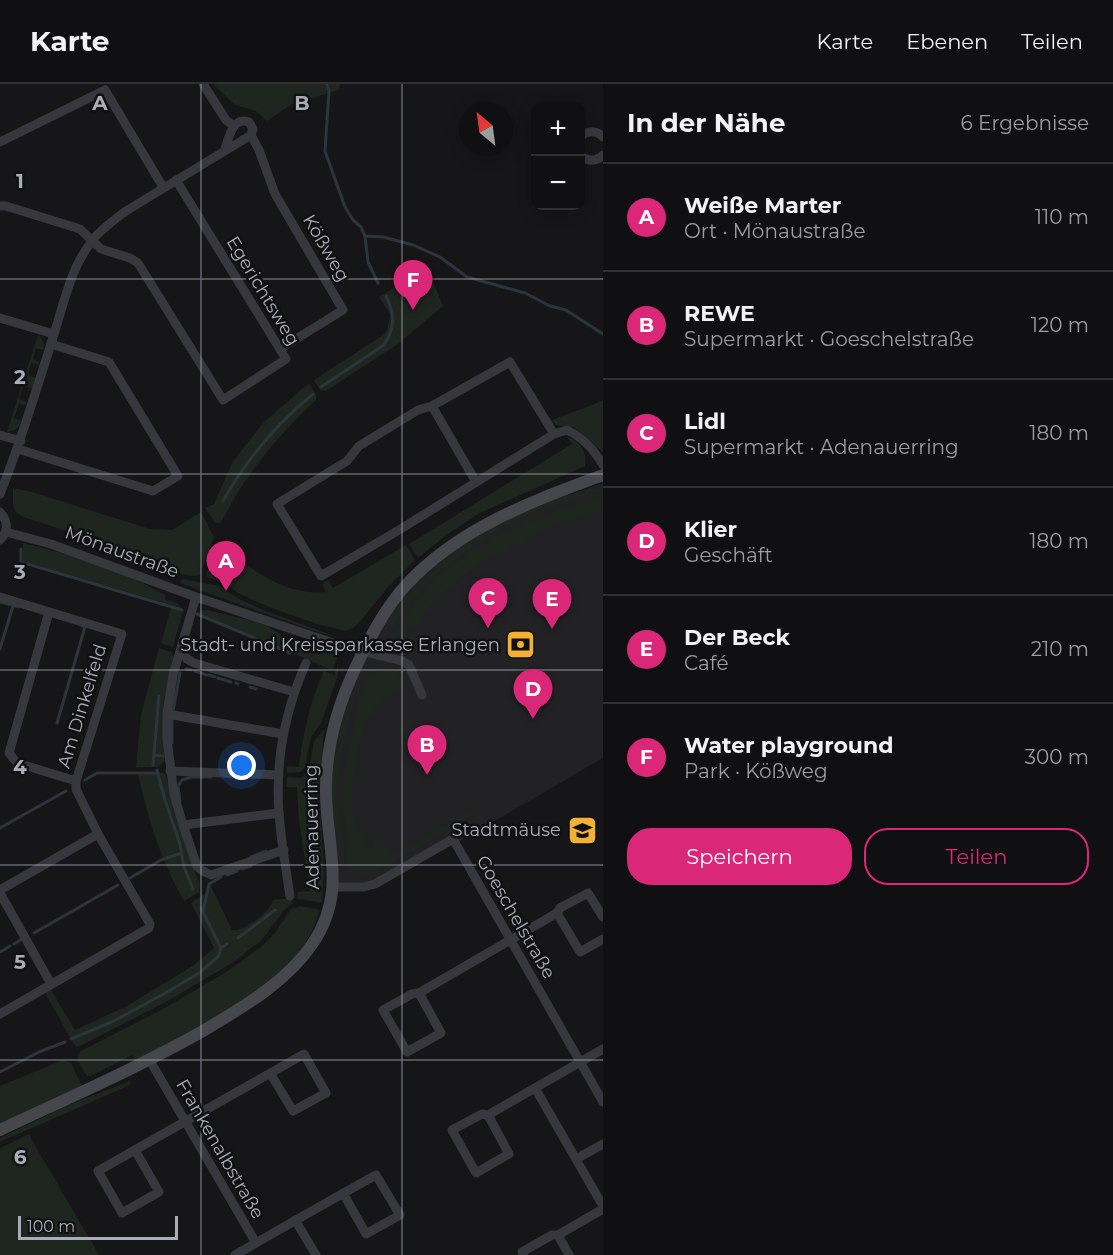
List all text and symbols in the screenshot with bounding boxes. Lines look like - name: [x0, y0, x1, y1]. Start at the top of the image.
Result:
- text: Karte: [30, 24, 110, 58]
- text: Karte: [817, 29, 873, 54]
- text: Ebenen: [906, 29, 988, 54]
- text: Teilen: [1021, 29, 1083, 54]
- text: A: [91, 91, 108, 115]
- text: B: [294, 91, 310, 115]
- north arrow: [459, 102, 513, 156]
- map controls: [531, 102, 585, 210]
- button: +: [531, 102, 585, 156]
- text: In der Nähe: [627, 107, 785, 139]
- text: 6 Ergebnisse: [961, 111, 1089, 135]
- button: −: [531, 156, 585, 210]
- text: 1: [16, 169, 24, 193]
- text: Weiße Marter: [684, 192, 841, 219]
- text: A: [639, 205, 654, 229]
- text: 110 m: [1035, 205, 1089, 229]
- street label: Kößweg: [298, 210, 354, 286]
- text: Ort · Mönaustraße: [684, 219, 865, 243]
- street label: Egerichtsweg: [222, 232, 304, 350]
- pin: F: [394, 260, 432, 310]
- text: REWE: [684, 300, 755, 327]
- text: B: [639, 313, 654, 337]
- text: 120 m: [1031, 313, 1089, 337]
- text: Supermarkt · Goeschelstraße: [684, 327, 974, 351]
- text: 2: [14, 365, 26, 389]
- text: Lidl: [684, 408, 726, 435]
- text: C: [639, 421, 654, 445]
- text: 180 m: [1029, 421, 1089, 445]
- text: Supermarkt · Adenauerring: [684, 435, 959, 459]
- text: Klier: [684, 516, 737, 543]
- street label: Mönaustraße: [62, 521, 182, 583]
- text: D: [638, 529, 655, 553]
- text: 180 m: [1029, 529, 1089, 553]
- pin: A: [206, 542, 246, 591]
- text: Geschäft: [684, 543, 773, 567]
- text: 3: [13, 560, 26, 584]
- pin: C: [468, 578, 508, 628]
- pin: E: [532, 580, 572, 629]
- text: Der Beck: [684, 624, 790, 651]
- bank icon: Stadt- und Kreissparkasse Erlangen: [505, 629, 537, 661]
- place label: Stadt- und Kreissparkasse Erlangen: [180, 634, 500, 656]
- text: E: [640, 637, 653, 661]
- text: 210 m: [1031, 637, 1089, 661]
- street label: Am Dinkelfeld: [53, 641, 111, 771]
- text: Café: [684, 651, 729, 675]
- pin: D: [514, 670, 552, 719]
- pin: B: [408, 726, 446, 775]
- text: Water playground: [684, 732, 893, 759]
- text: F: [640, 745, 653, 769]
- text: 300 m: [1025, 745, 1089, 769]
- your location: [227, 751, 256, 780]
- text: 4: [13, 755, 27, 779]
- text: Park · Kößweg: [684, 759, 828, 783]
- street label: Adenauerring: [300, 764, 324, 890]
- school or university icon: Stadtmäuse: [566, 814, 598, 846]
- place label: Stadtmäuse: [452, 819, 561, 841]
- button: Speichern: [627, 828, 852, 885]
- button: Teilen: [864, 828, 1089, 885]
- street label: Goeschelstraße: [472, 851, 560, 983]
- text: 5: [14, 950, 26, 974]
- street label: Frankenalbstraße: [171, 1075, 269, 1223]
- text: 6: [14, 1145, 27, 1169]
- scale bar: [18, 1213, 178, 1240]
- text: 100 m: [27, 1217, 75, 1236]

